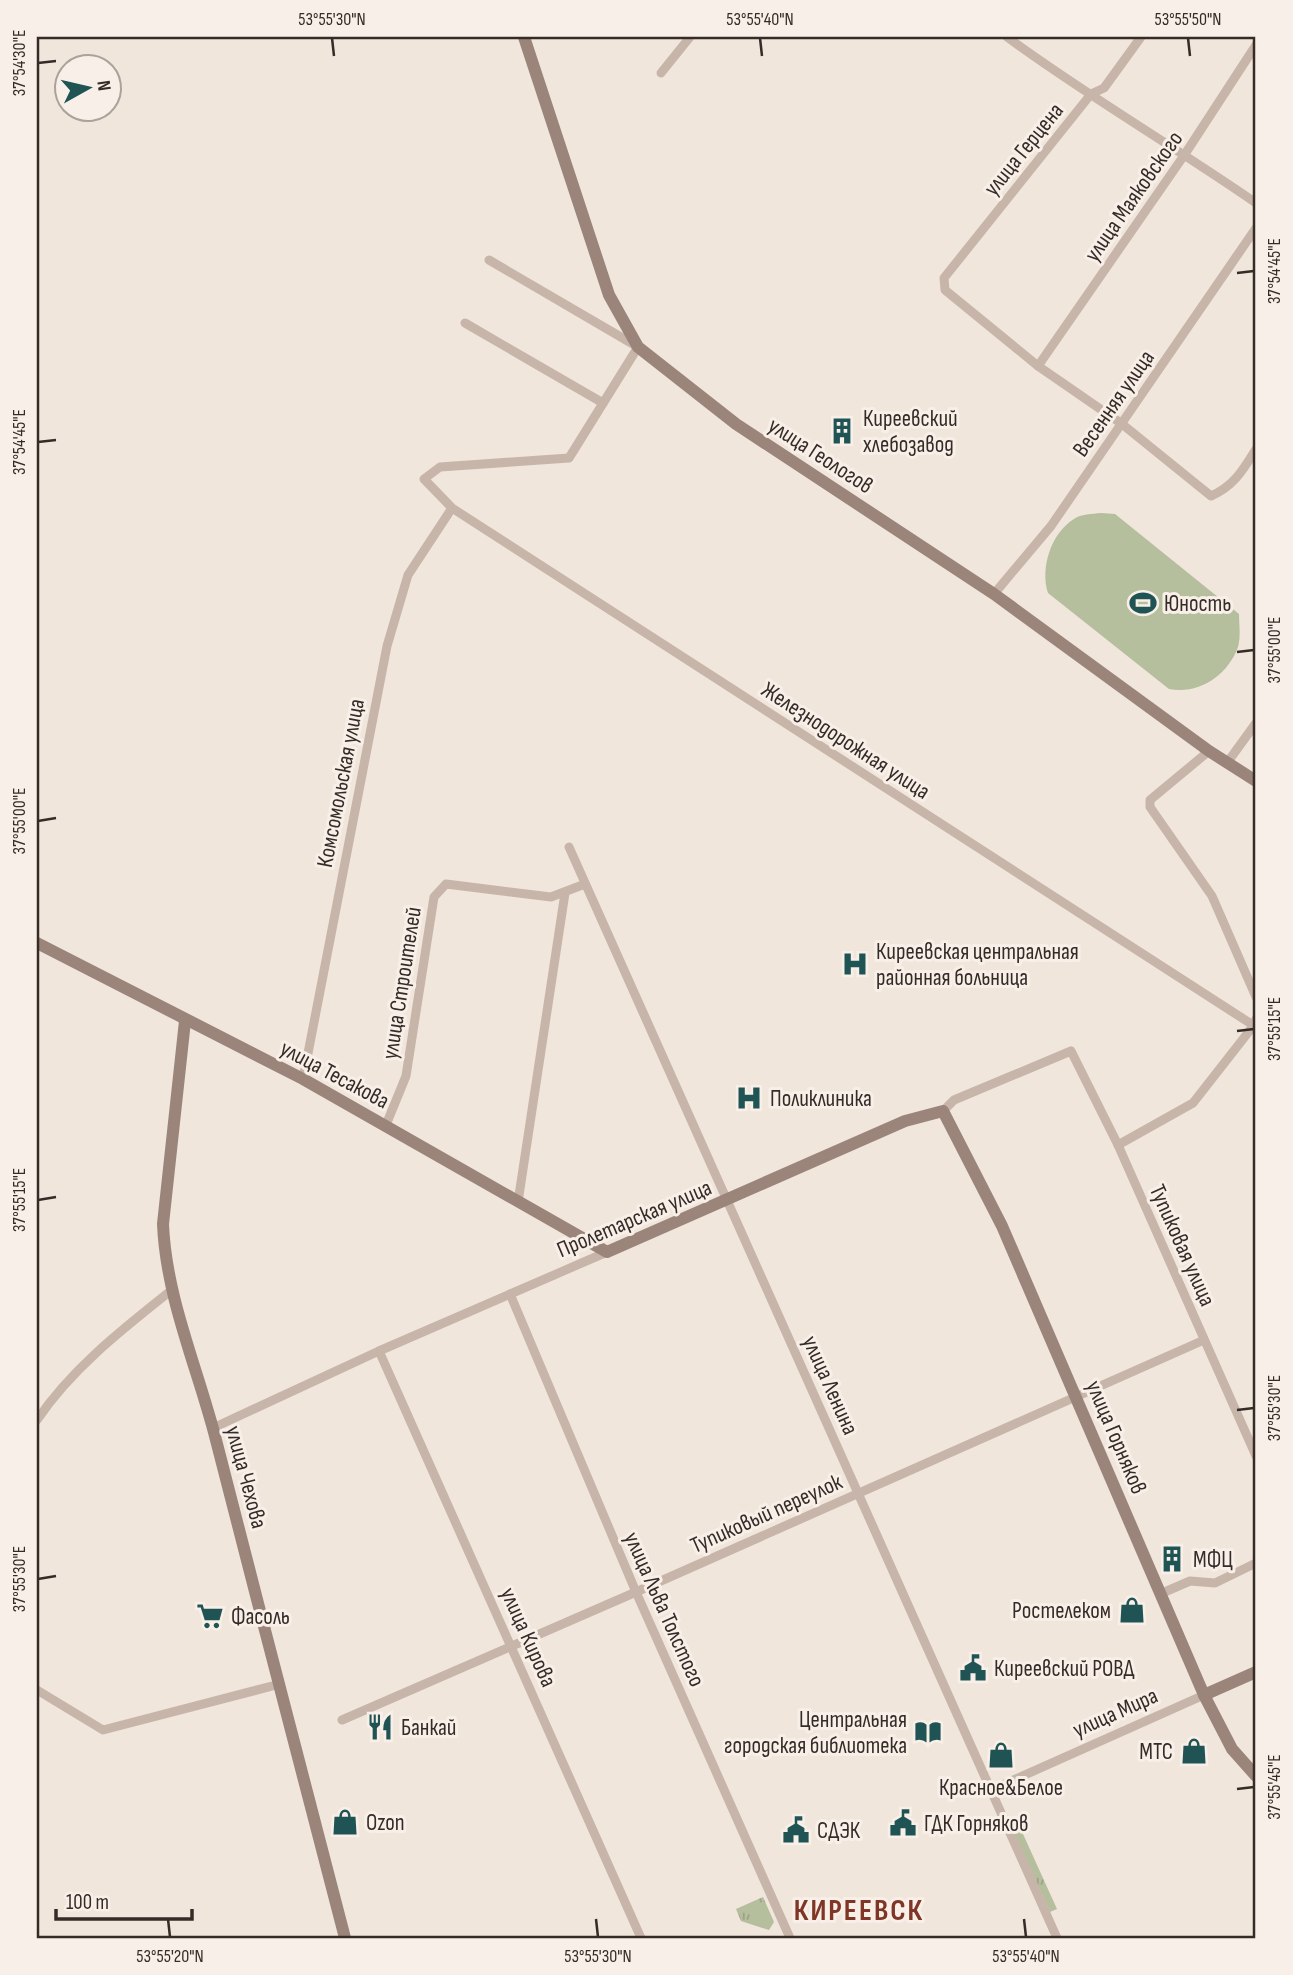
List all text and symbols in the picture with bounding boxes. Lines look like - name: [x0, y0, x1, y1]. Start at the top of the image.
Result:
- text: 53°55'30"N: [298, 9, 366, 30]
- text: 53°55'40"N: [726, 9, 794, 30]
- text: 53°55'50"N: [1154, 9, 1222, 30]
- text: 37°54'30"E: [9, 30, 30, 96]
- north arrow: [52, 52, 122, 122]
- text: N: [91, 79, 115, 92]
- street label: улица Герцена: [978, 97, 1070, 202]
- street label: улица Маяковского: [1079, 126, 1189, 267]
- text: 37°54'45"E: [1264, 238, 1285, 304]
- street label: Весенняя улица: [1067, 345, 1161, 462]
- place label: Киреевский хлебозавод: [863, 405, 958, 459]
- text: 37°54'45"E: [9, 409, 30, 475]
- street label: улица Геологов: [763, 412, 878, 500]
- building icon: Киреевский хлебозавод: [827, 416, 857, 446]
- sports icon: Юность: [1128, 588, 1158, 618]
- place label: Юность: [1164, 590, 1231, 618]
- text: 37°55'00"E: [1264, 617, 1285, 683]
- street label: Железнодорожная улица: [756, 676, 935, 806]
- street label: Комсомольская улица: [311, 696, 371, 870]
- text: 37°55'00"E: [9, 788, 30, 854]
- street label: улица Строителей: [376, 905, 428, 1061]
- place label: Киреевская центральная районная больница: [876, 938, 1079, 992]
- hospital icon: Киреевская центральная районная больница: [840, 949, 870, 979]
- text: 37°55'15"E: [1264, 997, 1285, 1061]
- street label: улица Тесакова: [275, 1034, 394, 1115]
- hospital icon: Поликлиника: [734, 1083, 764, 1113]
- place label: Поликлиника: [770, 1085, 872, 1113]
- text: 37°55'15"E: [9, 1168, 30, 1232]
- street label: Пролетарская улица: [553, 1174, 716, 1264]
- street label: Тупиковая улица: [1143, 1180, 1221, 1311]
- street label: улица Ленина: [796, 1332, 864, 1439]
- text: 37°55'30"E: [1264, 1375, 1285, 1441]
- street label: улица Горняков: [1080, 1376, 1153, 1498]
- street label: улица Чехова: [219, 1423, 273, 1532]
- street label: Тупиковый переулок: [686, 1468, 847, 1560]
- street label: улица Льва Толстого: [617, 1528, 711, 1691]
- building icon: МФЦ: [1157, 1544, 1187, 1574]
- text: 37°55'30"E: [9, 1546, 30, 1612]
- place label: МФЦ: [1193, 1546, 1233, 1574]
- street label: улица Кирова: [494, 1583, 562, 1691]
- shop icon: Ростелеком: [1117, 1595, 1147, 1625]
- place label: Ростелеком: [1012, 1597, 1111, 1625]
- supermarket icon: Фасоль: [195, 1601, 225, 1631]
- place label: Фасоль: [231, 1603, 290, 1631]
- public building icon: Киреевский РОВД: [958, 1653, 988, 1683]
- place label: Киреевский РОВД: [994, 1655, 1135, 1683]
- street label: улица Мира: [1069, 1682, 1162, 1744]
- place label: Центральная городская библиотека: [724, 1706, 907, 1760]
- restaurant icon: Банкай: [365, 1712, 395, 1742]
- place label: Банкай: [401, 1714, 456, 1742]
- library icon: Центральная городская библиотека: [913, 1717, 943, 1747]
- shop icon: МТС: [1179, 1736, 1209, 1766]
- place label: МТС: [1139, 1738, 1173, 1766]
- shop icon: Красное&Белое: [986, 1740, 1016, 1770]
- text: 37°55'45"E: [1264, 1754, 1285, 1820]
- place label: Красное&Белое: [939, 1774, 1063, 1802]
- shop icon: Ozon: [330, 1807, 360, 1837]
- public building icon: ГДК Горняков: [888, 1808, 918, 1838]
- place label: Ozon: [366, 1809, 405, 1837]
- place label: ГДК Горняков: [924, 1810, 1029, 1838]
- public building icon: СДЭК: [781, 1815, 811, 1845]
- place label: СДЭК: [817, 1817, 861, 1845]
- scale bar: [56, 1877, 192, 1921]
- text: 100 m: [66, 1890, 109, 1915]
- district label: КИРЕЕВСК: [794, 1893, 924, 1929]
- text: 53°55'20"N: [136, 1946, 204, 1967]
- text: 53°55'30"N: [564, 1946, 632, 1967]
- text: 53°55'40"N: [992, 1946, 1060, 1967]

